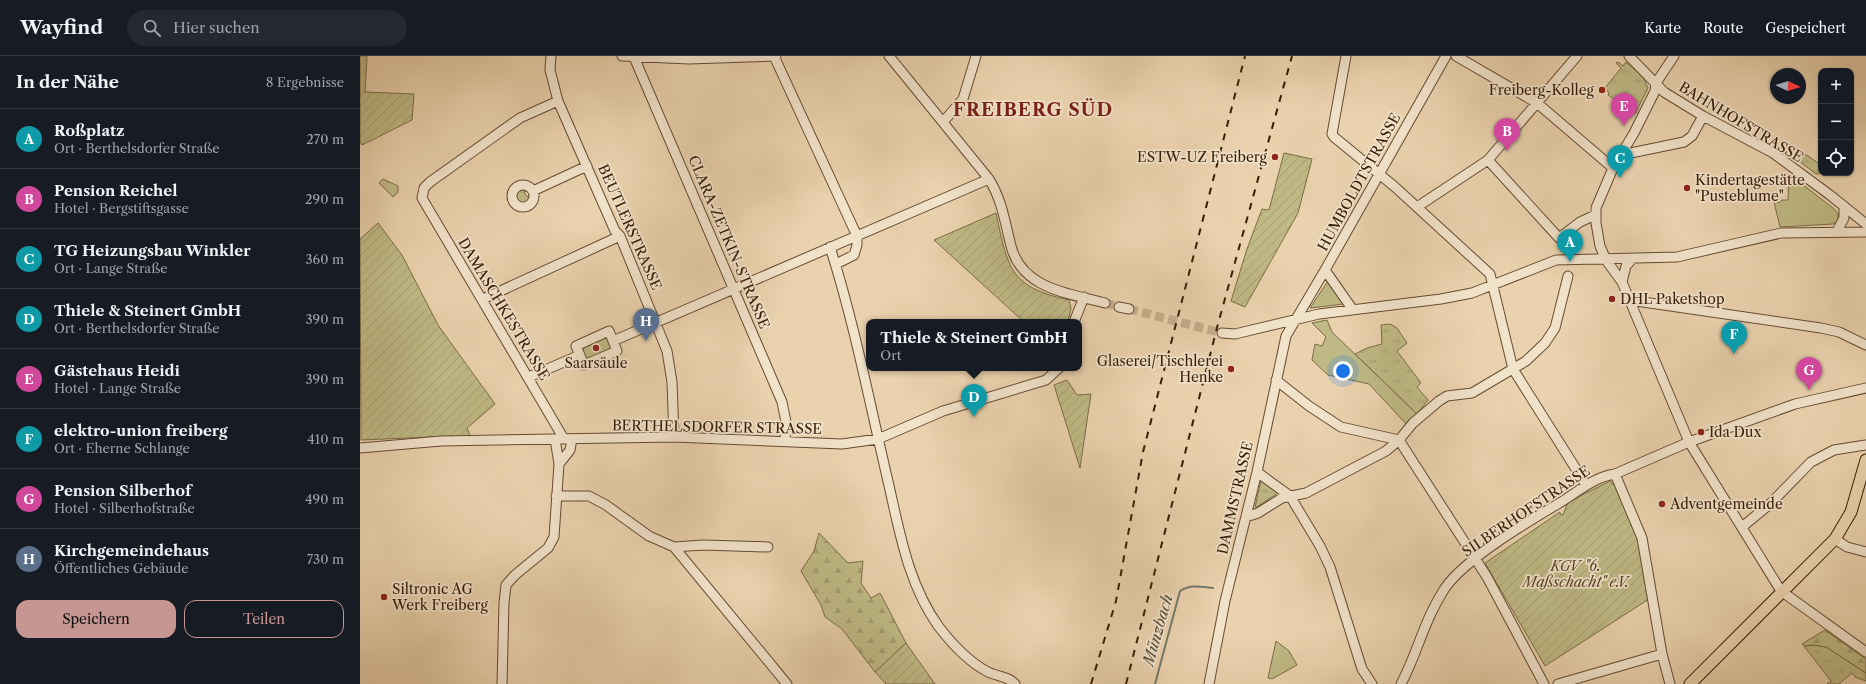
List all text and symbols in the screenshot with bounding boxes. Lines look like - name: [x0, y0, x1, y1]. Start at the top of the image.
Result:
- search box: [127, 10, 407, 46]
- text: Wayfind: [20, 16, 103, 39]
- icon: search: [141, 17, 163, 39]
- text: Hier suchen: [173, 18, 260, 37]
- text: Karte: [1644, 19, 1681, 37]
- text: Route: [1703, 19, 1743, 37]
- text: Gespeichert: [1765, 19, 1846, 37]
- north arrow: [1770, 68, 1806, 104]
- map controls: [1818, 68, 1854, 176]
- button: +: [1818, 68, 1854, 104]
- text: In der Nähe: [16, 72, 119, 92]
- text: 8 Ergebnisse: [266, 74, 344, 90]
- street label: BAHNHOFSTRASSE: [1676, 78, 1806, 166]
- place label: Freiberg-Kolleg: [1489, 81, 1595, 99]
- marker: Freiberg-Kolleg: [1597, 85, 1607, 95]
- pin: E: [1611, 93, 1637, 126]
- district label: FREIBERG SÜD: [953, 98, 1113, 121]
- button: −: [1818, 104, 1854, 140]
- street label: HUMBOLDTSTRASSE: [1314, 110, 1404, 254]
- pin: B: [1494, 118, 1520, 151]
- text: Roßplatz: [54, 121, 125, 140]
- text: A: [24, 131, 34, 147]
- text: 270 m: [306, 131, 344, 147]
- text: Ort · Berthelsdorfer Straße: [54, 140, 220, 156]
- button: locate: [1818, 140, 1854, 176]
- pin: C: [1607, 145, 1633, 178]
- place label: ESTW-UZ Freiberg: [1137, 148, 1268, 166]
- marker: ESTW-UZ Freiberg: [1270, 152, 1280, 162]
- street label: CLARA-ZETKIN-STRASSE: [684, 153, 774, 331]
- street label: BEUTLERSTRASSE: [594, 161, 666, 293]
- place label: Kindertagestätte "Pusteblume": [1695, 171, 1805, 205]
- text: Pension Reichel: [54, 181, 178, 200]
- marker: Kindertagestätte "Pusteblume": [1682, 183, 1692, 193]
- text: B: [24, 191, 34, 207]
- text: 290 m: [305, 191, 344, 207]
- text: Hotel · Bergstiftsgasse: [54, 200, 189, 216]
- pin: A: [1557, 229, 1583, 262]
- street label: DAMASCHKESTRASSE: [454, 234, 554, 384]
- text: TG Heizungsbau Winkler: [54, 241, 251, 260]
- text: C: [24, 251, 34, 267]
- text: 360 m: [305, 251, 344, 267]
- text: Ort · Lange Straße: [54, 260, 167, 276]
- place label: DHL Paketshop: [1620, 290, 1725, 308]
- marker: DHL Paketshop: [1607, 294, 1617, 304]
- text: Thiele & Steinert GmbH: [54, 301, 241, 320]
- pin: H: [633, 308, 659, 341]
- text: D: [23, 311, 35, 327]
- text: 390 m: [305, 311, 344, 327]
- popup: [866, 319, 1082, 371]
- text: Ort · Berthelsdorfer Straße: [54, 320, 220, 336]
- pin: F: [1721, 321, 1747, 354]
- text: Thiele & Steinert GmbH: [880, 328, 1068, 347]
- marker: Saarsäule: [591, 343, 601, 353]
- text: Ort: [880, 347, 901, 363]
- place label: Glaserei/Tischlerei Henke: [1097, 352, 1223, 386]
- place label: Saarsäule: [564, 354, 628, 372]
- pin: G: [1796, 357, 1822, 390]
- text: Gästehaus Heidi: [54, 361, 180, 380]
- your location: [1333, 361, 1353, 381]
- marker: Glaserei/Tischlerei Henke: [1226, 364, 1236, 374]
- text: E: [24, 371, 34, 387]
- text: 390 m: [305, 371, 344, 387]
- text: Hotel · Lange Straße: [54, 380, 181, 396]
- pin: D: [961, 384, 987, 417]
- street label: BERTHELSDORFER STRASSE: [612, 416, 822, 438]
- text: elektro-union freiberg: [54, 421, 228, 440]
- place label: Ida Dux: [1709, 423, 1762, 441]
- marker: Ida Dux: [1696, 427, 1706, 437]
- text: F: [25, 431, 33, 447]
- text: 410 m: [307, 431, 344, 447]
- text: Ort · Eherne Schlange: [54, 440, 190, 456]
- street label: DAMMSTRASSE: [1213, 440, 1257, 556]
- street label: SILBERHOFSTRASSE: [1458, 461, 1594, 561]
- text: Pension Silberhof: [54, 481, 191, 500]
- text: G: [23, 491, 35, 507]
- text: 490 m: [305, 491, 344, 507]
- place label: Adventgemeinde: [1669, 495, 1783, 513]
- marker: Adventgemeinde: [1657, 499, 1667, 509]
- text: Hotel · Silberhofstraße: [54, 500, 195, 516]
- text: Kirchgemeindehaus: [54, 541, 209, 560]
- text: H: [23, 551, 35, 567]
- text: 730 m: [307, 551, 344, 567]
- park label: KGV "6. Maßschacht" e.V.: [1521, 557, 1631, 591]
- text: Öffentliches Gebäude: [54, 560, 188, 576]
- place label: Siltronic AG Werk Freiberg: [391, 580, 488, 614]
- marker: Siltronic AG Werk Freiberg: [379, 592, 389, 602]
- water label: Münzbach: [1138, 592, 1177, 669]
- button: Speichern: [16, 600, 176, 638]
- button: Teilen: [184, 600, 344, 638]

